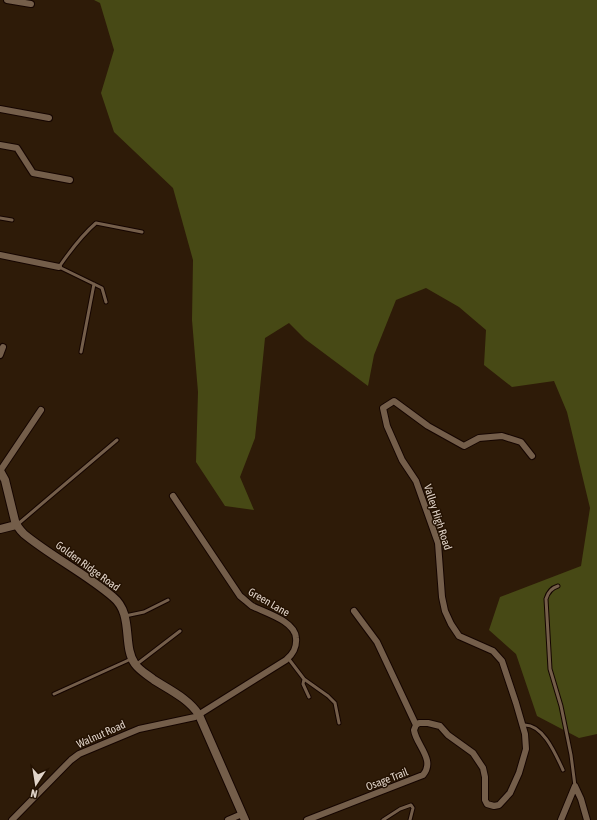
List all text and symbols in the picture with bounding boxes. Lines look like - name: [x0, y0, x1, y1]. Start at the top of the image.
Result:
- street label: Valley High Road: [422, 483, 454, 551]
- street label: Golden Ridge Road: [54, 539, 122, 593]
- street label: Green Lane: [246, 585, 292, 619]
- street label: Walnut Road: [75, 718, 127, 750]
- north arrow: [16, 764, 56, 804]
- street label: Osage Trail: [364, 765, 410, 793]
- text: N: [29, 787, 38, 800]

